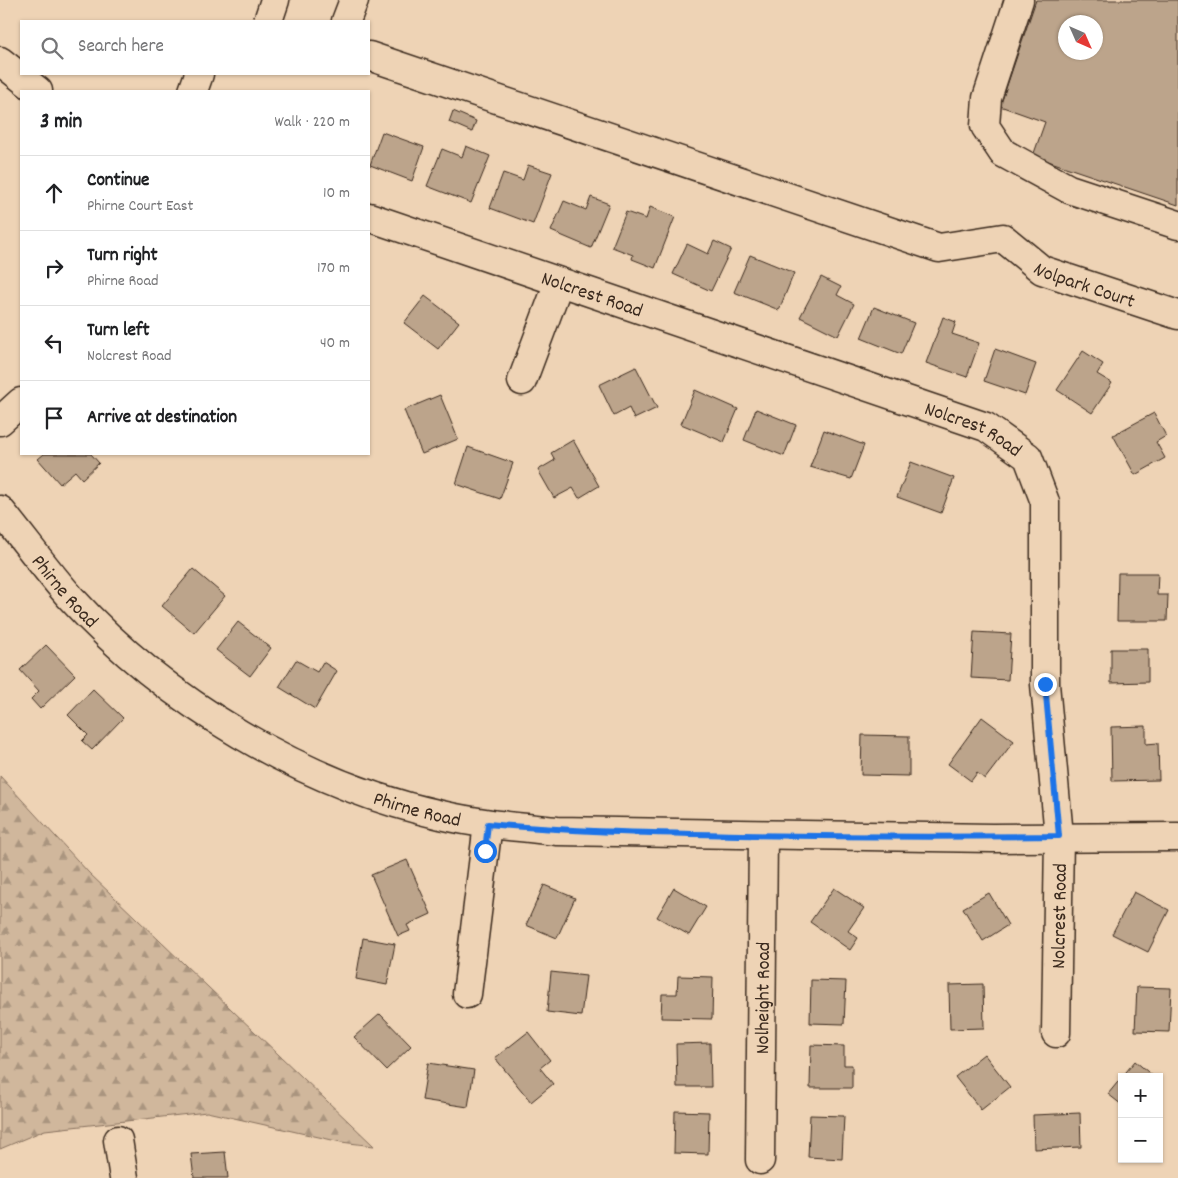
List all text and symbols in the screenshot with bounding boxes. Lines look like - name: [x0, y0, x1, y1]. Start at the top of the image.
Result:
- north arrow: [1058, 15, 1103, 60]
- search box: [20, 20, 370, 75]
- icon: search: [38, 34, 66, 62]
- text: Search here: [78, 34, 164, 61]
- text: 3 min: [40, 108, 82, 138]
- text: Walk · 220 m: [275, 111, 350, 134]
- text: Continue: [87, 168, 149, 195]
- icon: ahead: [40, 179, 68, 207]
- text: 10 m: [323, 182, 350, 205]
- text: Phirne Court East: [87, 195, 193, 218]
- text: Turn right: [87, 243, 158, 270]
- icon: right: [40, 254, 68, 282]
- text: 170 m: [317, 257, 350, 280]
- street label: Nolpark Court: [1026, 257, 1138, 317]
- street label: Nolcrest Road: [537, 266, 646, 326]
- text: Phirne Road: [87, 270, 158, 293]
- text: Turn left: [87, 318, 150, 345]
- icon: left: [40, 329, 68, 357]
- text: 40 m: [320, 332, 350, 355]
- text: Nolcrest Road: [87, 345, 171, 368]
- street label: Nolcrest Road: [920, 396, 1027, 465]
- icon: arrive: [40, 404, 68, 432]
- text: Arrive at destination: [87, 405, 237, 432]
- street label: Phirne Road: [23, 550, 103, 636]
- route end: [1034, 673, 1057, 696]
- street label: Phirne Road: [369, 786, 463, 836]
- route start: [474, 840, 497, 863]
- street label: Nolcrest Road: [1046, 863, 1076, 969]
- street label: Nolheight Road: [750, 942, 779, 1054]
- map controls: [1118, 1073, 1163, 1163]
- button: +: [1118, 1073, 1163, 1118]
- button: −: [1118, 1118, 1163, 1163]

